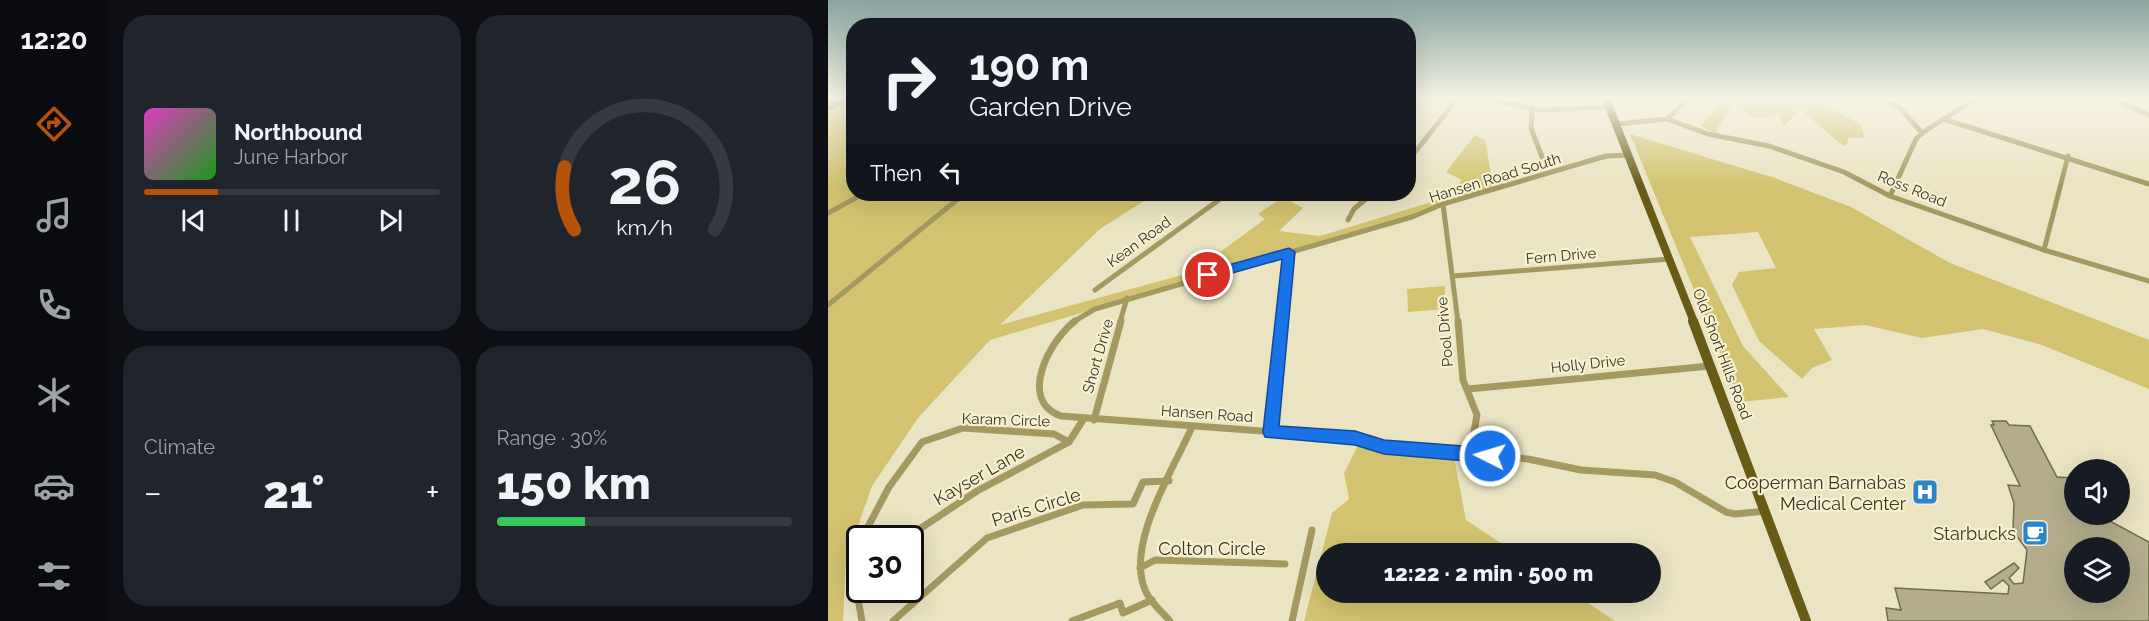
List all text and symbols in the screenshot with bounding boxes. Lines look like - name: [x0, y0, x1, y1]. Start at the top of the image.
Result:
- text: 12:20: [20, 24, 88, 55]
- text: 190 m: [969, 41, 1089, 90]
- icon: right: [870, 42, 948, 120]
- text: Garden Drive: [969, 91, 1132, 122]
- icon: directions: [33, 103, 75, 145]
- text: Northbound: [234, 119, 363, 145]
- text: June Harbor: [234, 145, 348, 169]
- text: 26: [608, 145, 681, 219]
- street label: Hansen Road South: [1427, 149, 1563, 207]
- icon: left: [934, 156, 967, 189]
- text: Then: [870, 160, 922, 186]
- street label: Ross Road: [1875, 167, 1949, 211]
- icon: music: [33, 194, 75, 236]
- icon: previous: [177, 204, 210, 237]
- icon: pause: [275, 204, 308, 237]
- icon: next: [374, 204, 407, 237]
- street label: Kean Road: [1103, 213, 1175, 271]
- text: km/h: [616, 215, 673, 240]
- street label: Fern Drive: [1525, 244, 1597, 268]
- pin: [1182, 249, 1233, 300]
- icon: arrive: [1191, 258, 1224, 291]
- icon: phone: [33, 284, 75, 326]
- street label: Old Short Hills Road: [1689, 286, 1755, 422]
- street label: Pool Drive: [1433, 296, 1457, 368]
- street label: Short Drive: [1079, 316, 1117, 395]
- street label: Holly Drive: [1550, 351, 1626, 377]
- icon: climate: [33, 374, 75, 416]
- street label: Hansen Road: [1160, 402, 1254, 426]
- street label: Karam Circle: [961, 409, 1051, 431]
- position arrow: [1458, 424, 1522, 488]
- text: Range · 30%: [497, 426, 607, 450]
- text: Climate: [144, 435, 215, 459]
- street label: Kayser Lane: [930, 440, 1029, 510]
- text: 150 km: [497, 457, 651, 510]
- map controls: [2064, 459, 2130, 603]
- button: sound: [2064, 459, 2130, 525]
- icon: car: [33, 465, 75, 507]
- text: 21°: [263, 466, 325, 519]
- place label: Cooperman Barnabas Medical Center: [1725, 472, 1907, 514]
- text: −: [144, 473, 162, 512]
- text: +: [426, 473, 440, 512]
- hospital icon: Cooperman Barnabas Medical Center: [1910, 477, 1940, 507]
- street label: Paris Circle: [989, 483, 1084, 531]
- cafe icon: Starbucks: [2020, 518, 2050, 548]
- place label: Starbucks: [1933, 523, 2016, 544]
- speed limit sign: 30: [846, 525, 924, 603]
- button: layers: [2064, 537, 2130, 603]
- street label: Colton Circle: [1158, 538, 1266, 559]
- icon: filters: [33, 555, 75, 597]
- text: 12:22 · 2 min · 500 m: [1384, 560, 1593, 586]

